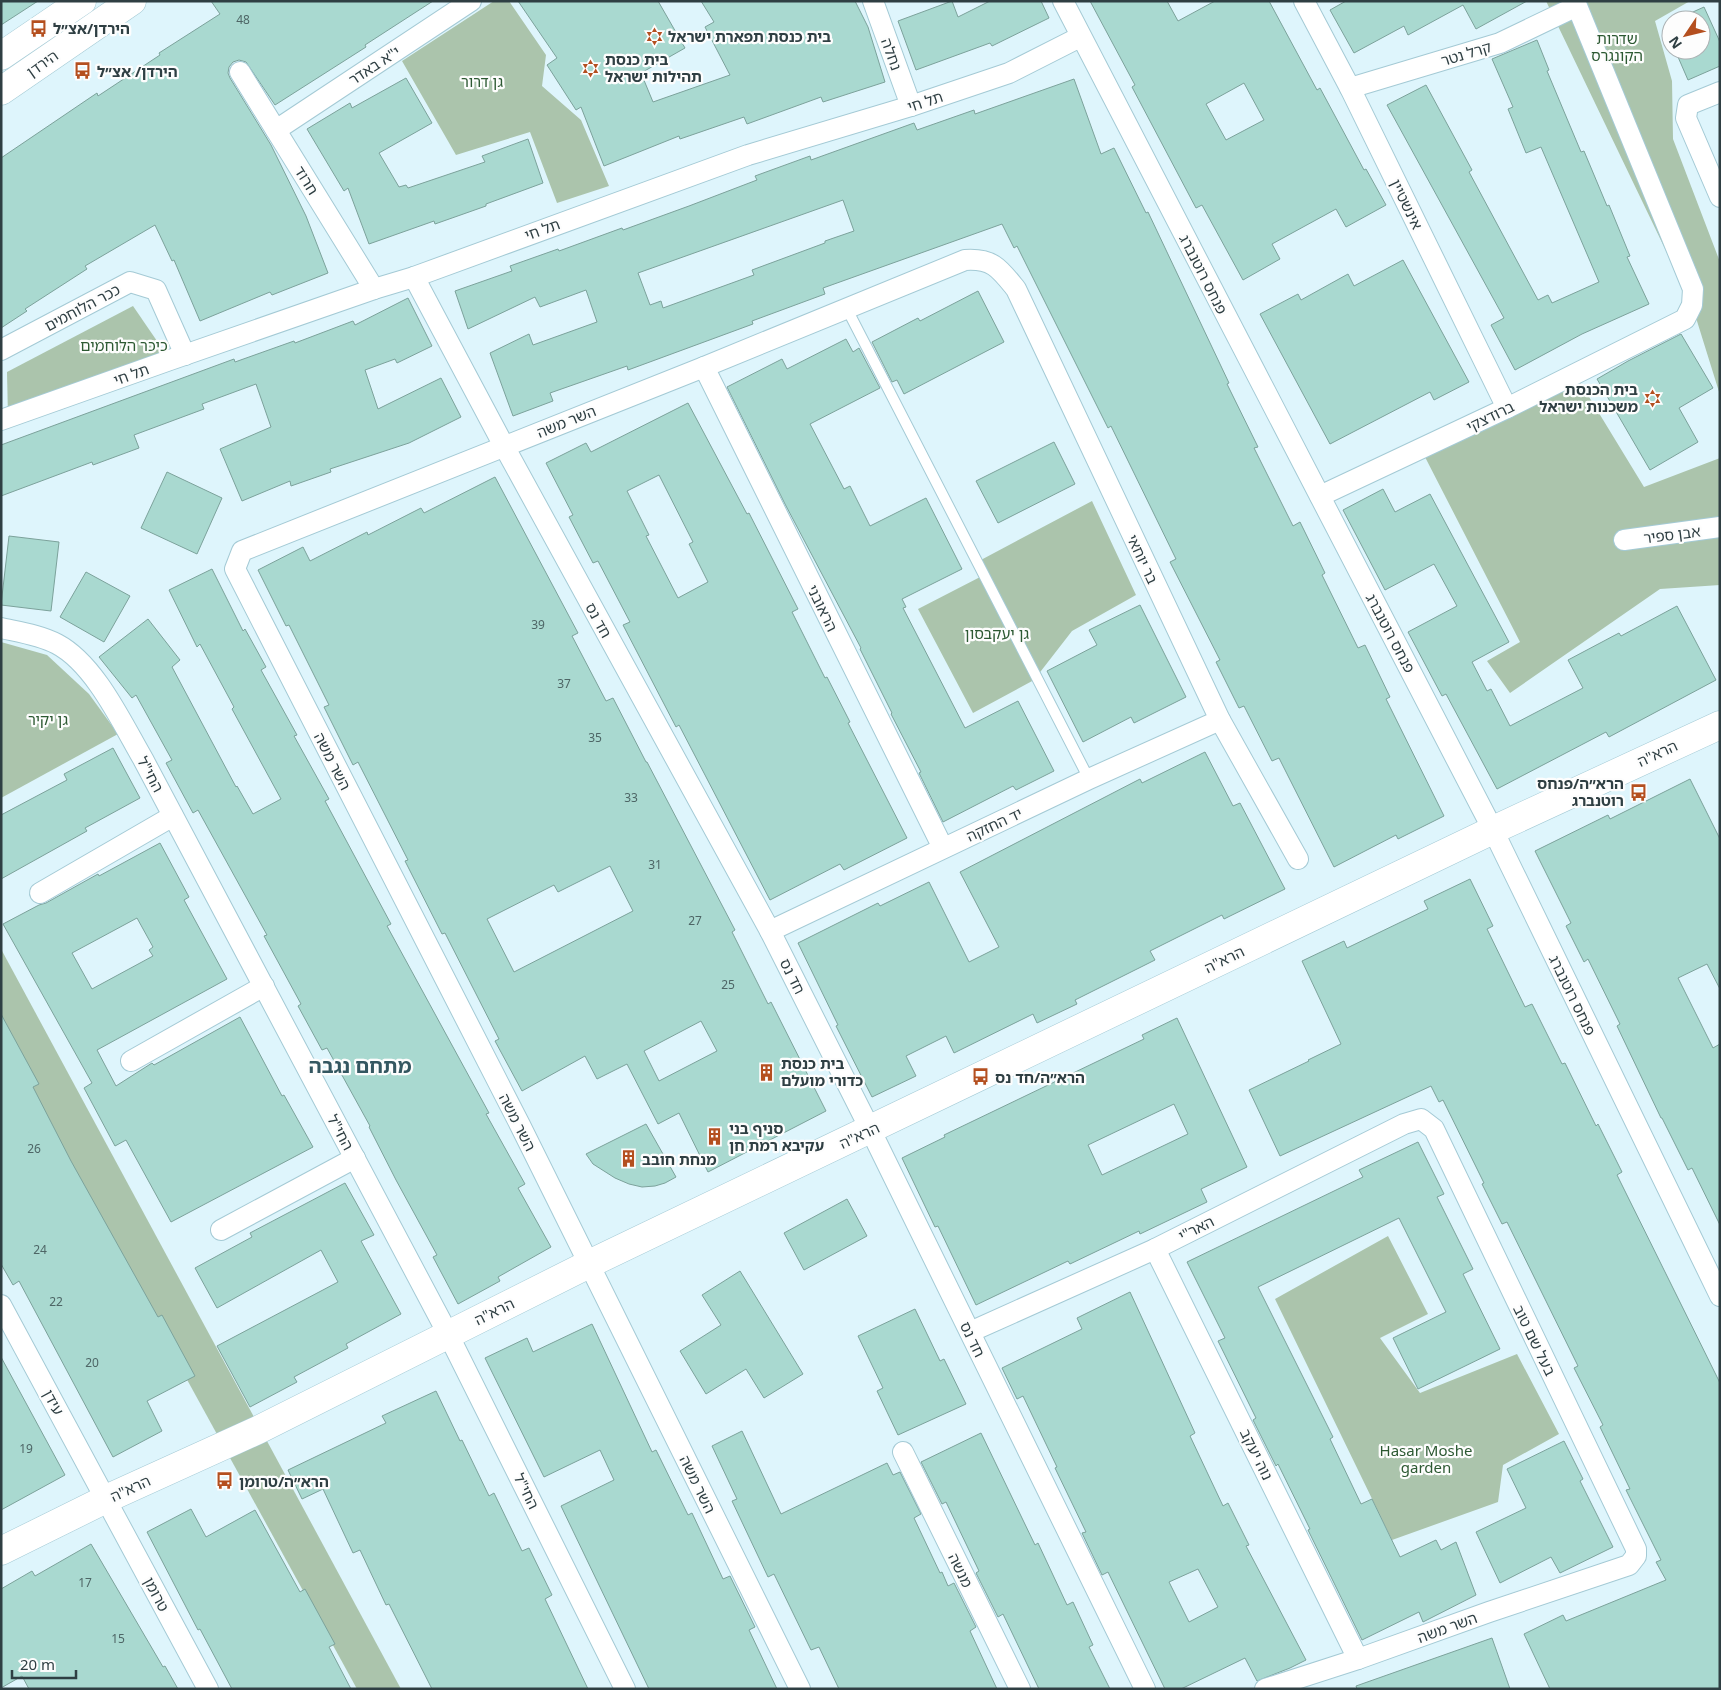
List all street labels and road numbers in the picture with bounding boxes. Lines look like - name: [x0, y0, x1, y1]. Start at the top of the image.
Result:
- street label: נחלה: [877, 35, 907, 73]
- street label: קרל נטר: [1438, 36, 1494, 70]
- street label: י"א באדר: [344, 41, 404, 89]
- street label: הירדן: [22, 45, 62, 81]
- street label: תל חי: [905, 86, 945, 116]
- street label: חרוד: [290, 162, 324, 198]
- street label: אינשטיין: [1386, 176, 1428, 232]
- street label: תל חי: [522, 213, 562, 245]
- street label: פנחס רוטנברג: [1175, 231, 1233, 317]
- street label: ככר הלוחמים: [41, 279, 123, 335]
- street label: תל חי: [111, 358, 151, 390]
- street label: ברודצקי: [1463, 396, 1518, 436]
- street label: השר משה: [533, 400, 599, 442]
- street label: אבן ספיר: [1642, 521, 1702, 547]
- street label: בר יוחאי: [1123, 531, 1163, 587]
- street label: הראובני: [803, 581, 843, 635]
- street label: פנחס רוטנברג: [1362, 590, 1420, 676]
- street label: חד נס: [581, 599, 617, 641]
- street label: השר משה: [310, 729, 356, 793]
- street label: הרא"ה: [1634, 735, 1680, 771]
- street label: החי"ל: [133, 753, 169, 795]
- street label: יד החזקה: [963, 802, 1025, 846]
- street label: הרא"ה: [1201, 941, 1247, 977]
- street label: פנחס רוטנברג: [1545, 951, 1601, 1039]
- street label: חד נס: [776, 955, 810, 997]
- street label: השר משה: [495, 1090, 541, 1154]
- street label: החי"ל: [323, 1111, 359, 1153]
- street label: הרא"ה: [836, 1117, 882, 1153]
- street label: האר"י: [1175, 1211, 1217, 1245]
- street label: הרא"ה: [471, 1293, 517, 1329]
- street label: בעל שם טוב: [1509, 1301, 1561, 1379]
- street label: חד נס: [956, 1318, 990, 1360]
- street label: עידן: [39, 1386, 69, 1418]
- street label: נוה יעקב: [1236, 1425, 1278, 1483]
- street label: השר משה: [675, 1452, 721, 1516]
- street label: הרא"ה: [107, 1470, 153, 1506]
- street label: החי"ל: [510, 1470, 544, 1512]
- street label: מנשה: [944, 1549, 978, 1591]
- street label: טרומן: [140, 1573, 174, 1615]
- street label: השר משה: [1414, 1607, 1480, 1647]

